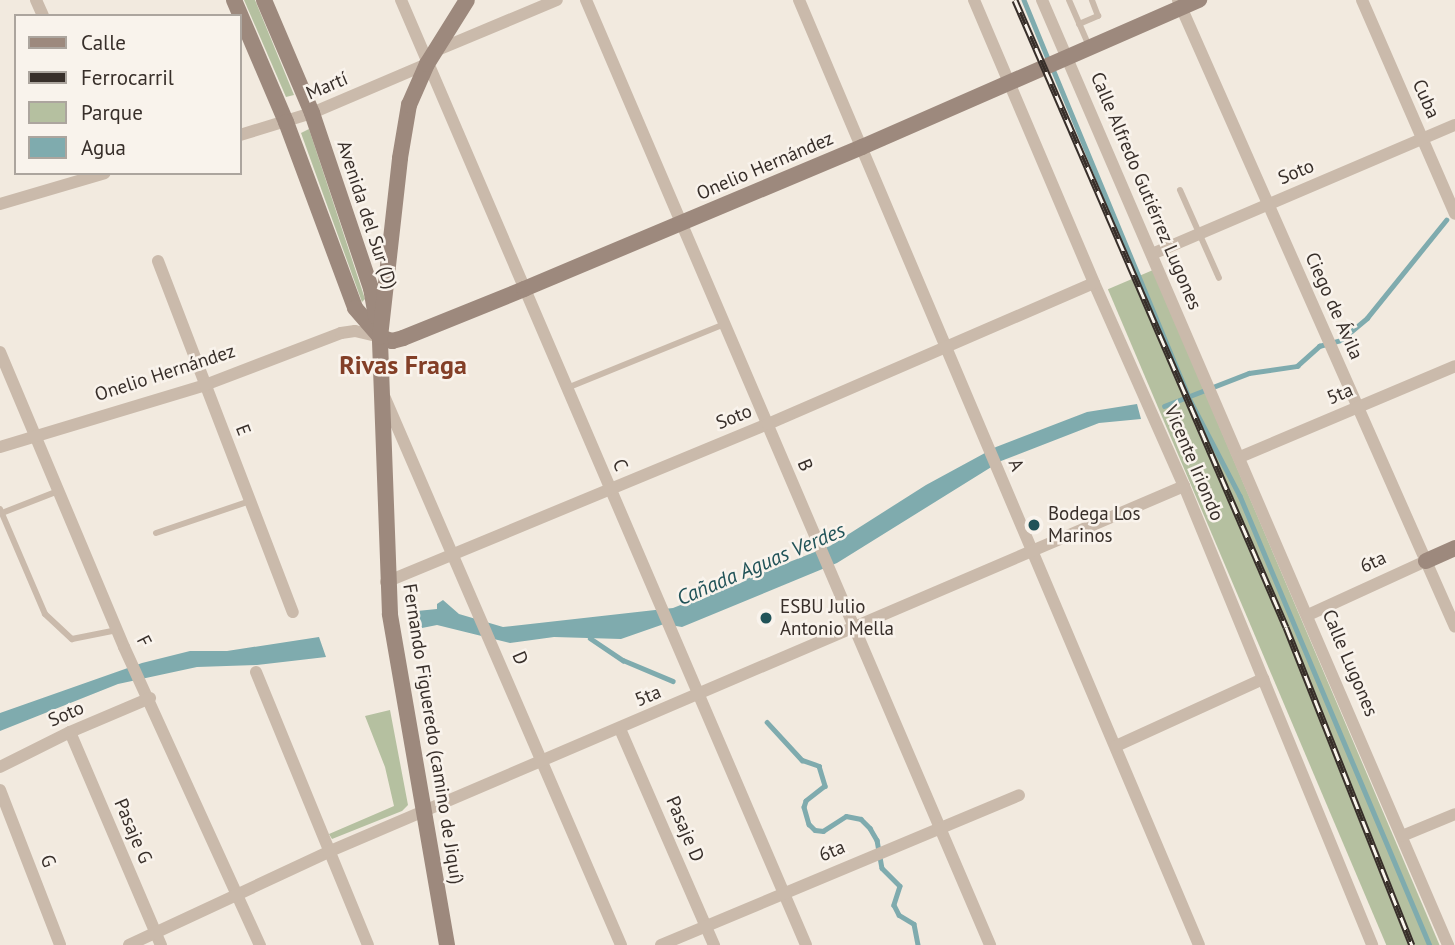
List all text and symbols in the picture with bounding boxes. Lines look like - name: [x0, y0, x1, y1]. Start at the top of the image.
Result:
- legend: [14, 14, 242, 175]
- text: Calle: [81, 29, 126, 56]
- text: Ferrocarril: [81, 64, 174, 91]
- street label: Martí: [303, 67, 351, 105]
- street label: Calle Alfredo Gutiérrez Lugones: [1085, 68, 1207, 314]
- street label: Cuba: [1407, 76, 1445, 122]
- text: Parque: [81, 99, 143, 126]
- street label: Onelio Hernández: [693, 127, 837, 205]
- text: Agua: [81, 134, 126, 161]
- street label: Avenida del Sur (D): [332, 138, 402, 292]
- street label: Soto: [1275, 154, 1317, 190]
- street label: Ciego de Ávila: [1300, 249, 1368, 363]
- street label: Onelio Hernández: [92, 340, 238, 406]
- district label: Rivas Fraga: [339, 349, 467, 381]
- street label: 5ta: [1323, 378, 1357, 410]
- street label: Soto: [713, 400, 755, 434]
- street label: Vicente Iriondo: [1159, 402, 1229, 524]
- street label: E: [231, 421, 255, 439]
- street label: C: [607, 455, 633, 475]
- street label: A: [1003, 455, 1029, 475]
- street label: B: [792, 456, 818, 474]
- place label: Bodega Los Marinos: [1048, 503, 1141, 547]
- water label: Cañada Aguas Verdes: [672, 517, 850, 611]
- marker: Bodega Los Marinos: [1026, 517, 1042, 533]
- street label: 6ta: [1356, 546, 1390, 578]
- street label: Fernando Figueredo (camino de Jiquí): [398, 582, 468, 886]
- place label: ESBU Julio Antonio Mella: [780, 596, 894, 640]
- street label: Calle Lugones: [1317, 606, 1383, 720]
- marker: ESBU Julio Antonio Mella: [758, 610, 774, 626]
- street label: F: [132, 631, 156, 651]
- street label: D: [507, 648, 533, 668]
- street label: 5ta: [631, 680, 665, 712]
- street label: Soto: [45, 696, 87, 732]
- street label: Pasaje D: [661, 793, 709, 865]
- street label: Pasaje G: [109, 795, 157, 867]
- street label: 6ta: [815, 835, 849, 867]
- street label: G: [35, 851, 61, 871]

